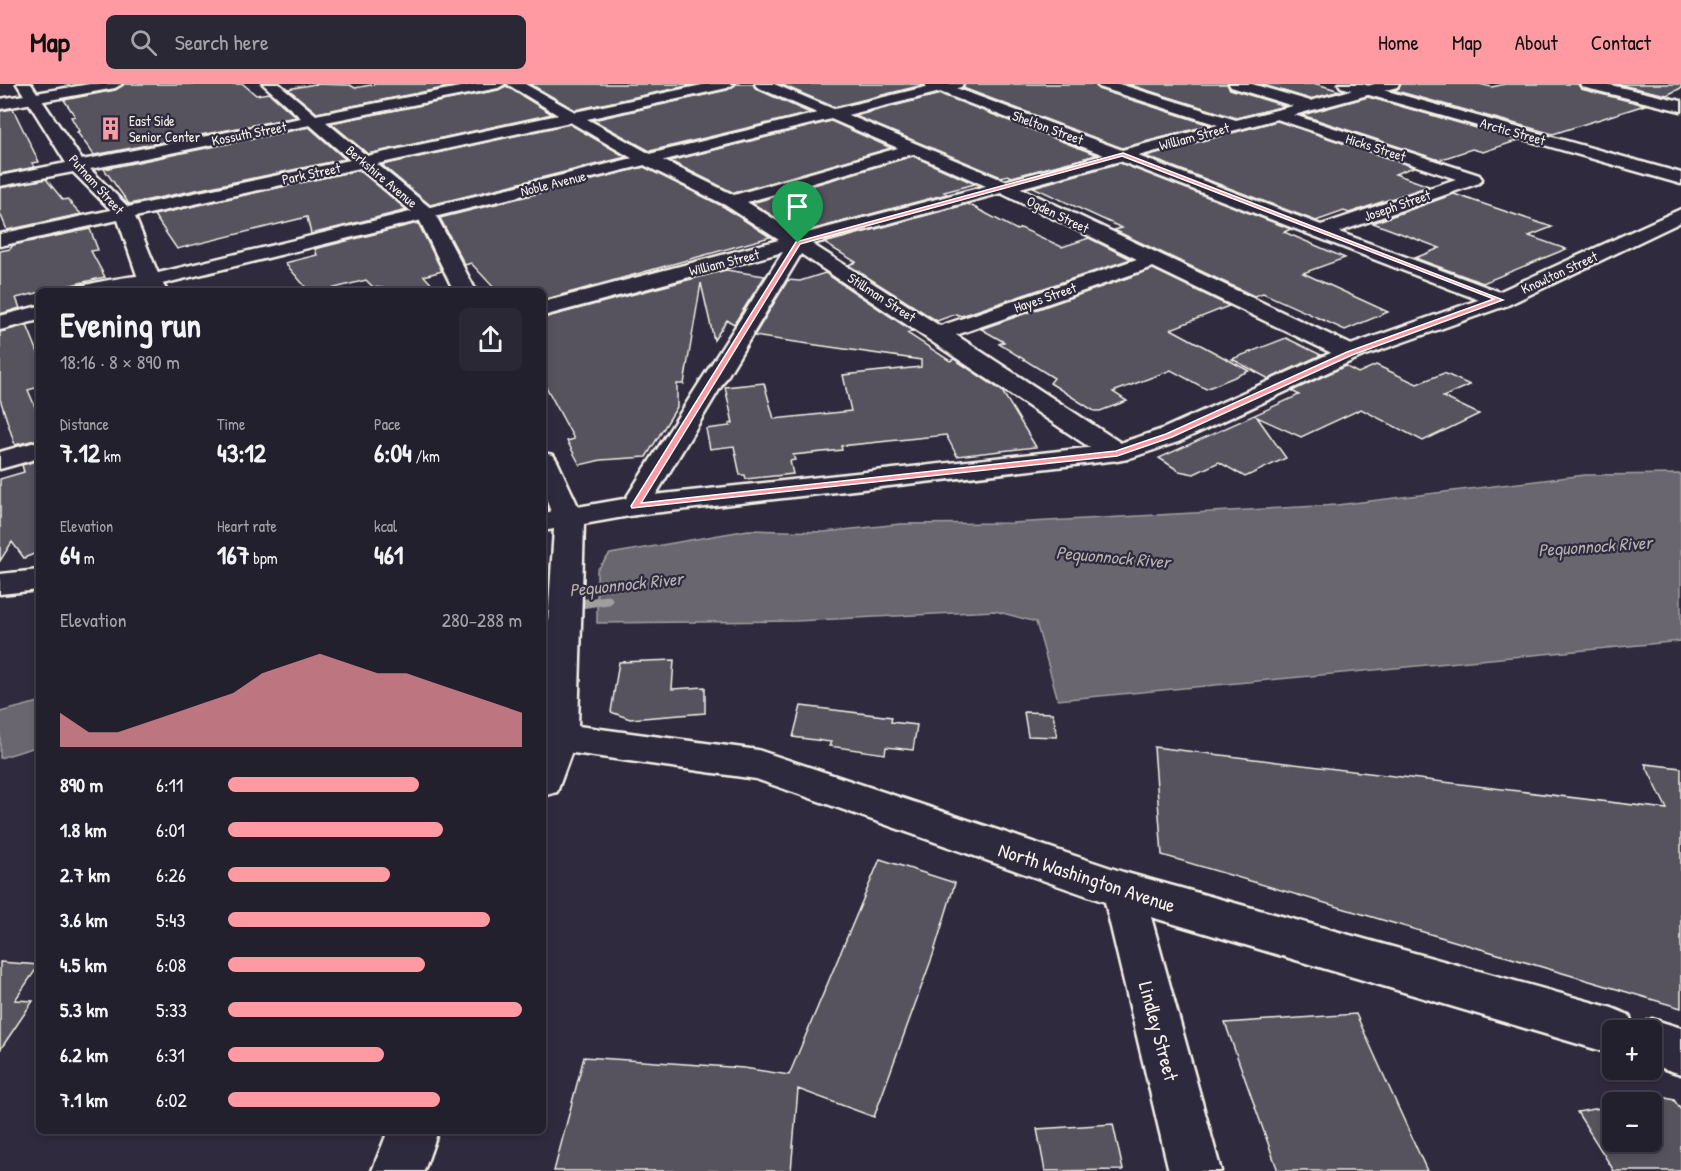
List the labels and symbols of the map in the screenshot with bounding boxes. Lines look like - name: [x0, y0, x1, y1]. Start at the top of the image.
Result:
- street label: Shelton Street: [1010, 105, 1086, 149]
- place label: East Side Senior Center: [129, 111, 201, 146]
- street label: Arctic Street: [1478, 113, 1548, 149]
- building icon: East Side Senior Center: [98, 115, 124, 141]
- street label: Kossuth Street: [210, 116, 288, 150]
- street label: William Street: [1157, 117, 1231, 154]
- street label: Hicks Street: [1344, 128, 1409, 166]
- street label: Berkshire Avenue: [342, 140, 422, 212]
- street label: Putnam Street: [65, 150, 129, 218]
- street label: Park Street: [280, 158, 342, 188]
- street label: Noble Avenue: [518, 166, 588, 200]
- pin: [772, 181, 823, 243]
- street label: Joseph Street: [1361, 185, 1433, 226]
- street label: Ogden Street: [1023, 191, 1093, 238]
- street label: William Street: [687, 244, 761, 280]
- street label: Knowlton Street: [1518, 246, 1600, 298]
- street label: Stillman Street: [844, 268, 920, 326]
- street label: Hayes Street: [1011, 277, 1079, 317]
- water label: Pequonnock River: [1537, 529, 1655, 562]
- water label: Pequonnock River: [1055, 540, 1173, 575]
- water label: Pequonnock River: [568, 565, 686, 602]
- street label: North Washington Avenue: [995, 836, 1179, 918]
- street label: Lindley Street: [1133, 978, 1185, 1085]

